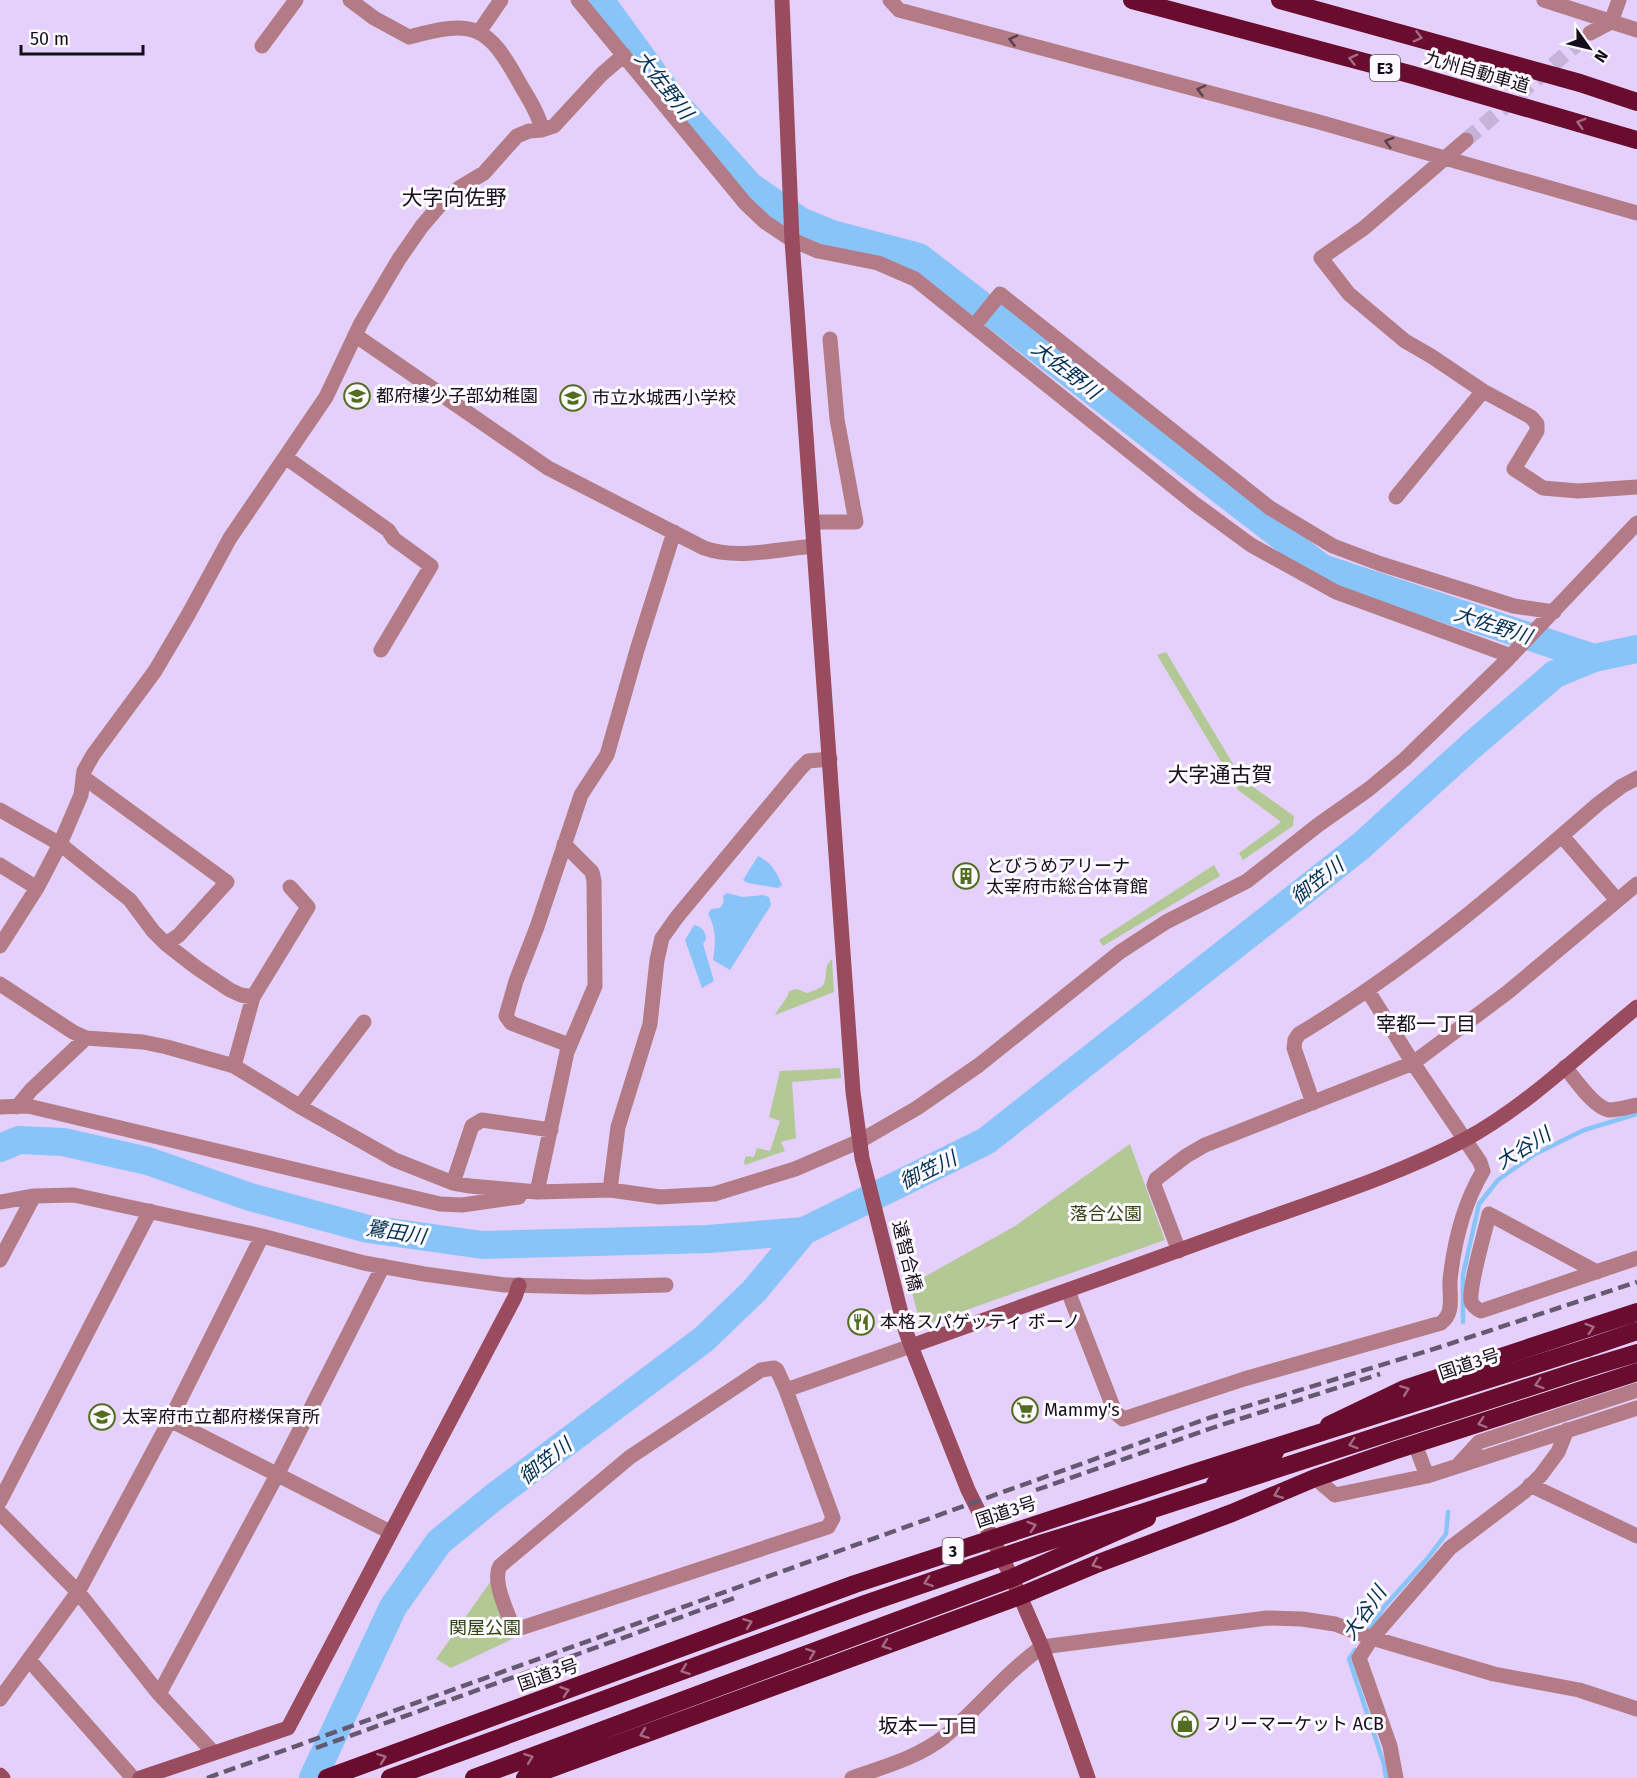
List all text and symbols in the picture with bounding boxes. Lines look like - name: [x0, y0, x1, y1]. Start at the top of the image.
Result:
- scale bar: [21, 18, 142, 56]
- north arrow: [1559, 18, 1619, 78]
- text: 50 m: [30, 28, 69, 50]
- one-way arrow: [1413, 29, 1423, 42]
- one-way arrow: [1008, 35, 1019, 47]
- water label: 大佐野川: [630, 46, 699, 125]
- text: N: [1590, 46, 1612, 66]
- street label: 九州自動車道: [1422, 47, 1532, 97]
- one-way arrow: [1348, 54, 1359, 66]
- road number: E3: [1370, 55, 1400, 81]
- one-way arrow: [1196, 85, 1206, 98]
- one-way arrow: [1576, 118, 1586, 131]
- one-way arrow: [1384, 137, 1395, 149]
- district label: 大字向佐野: [402, 185, 507, 211]
- water label: 大佐野川: [1027, 336, 1106, 405]
- school or university icon: 都府樓少子部幼稚園: [342, 381, 372, 411]
- school or university icon: 市立水城西小学校: [558, 383, 588, 413]
- place label: 都府樓少子部幼稚園: [376, 385, 538, 407]
- place label: 市立水城西小学校: [592, 387, 736, 409]
- water label: 大佐野川: [1451, 601, 1537, 649]
- district label: 大字通古賀: [1168, 762, 1273, 788]
- water label: 御笠川: [1286, 852, 1350, 909]
- place label: とびうめアリーナ 太宰府市総合体育館: [986, 855, 1148, 898]
- building icon: とびうめアリーナ 太宰府市総合体育館: [951, 861, 981, 891]
- district label: 宰都一丁目: [1376, 1012, 1476, 1036]
- water label: 大谷川: [1491, 1121, 1556, 1174]
- water label: 御笠川: [896, 1145, 962, 1194]
- park label: 落合公園: [1070, 1203, 1142, 1225]
- water label: 鷺田川: [364, 1215, 429, 1249]
- street label: 遠智合橋: [888, 1218, 926, 1294]
- restaurant icon: 本格スパゲッティ ボーノ: [846, 1307, 876, 1337]
- place label: 本格スパゲッティ ボーノ: [880, 1311, 1081, 1333]
- one-way arrow: [1584, 1322, 1595, 1335]
- street label: 国道3号: [1436, 1344, 1502, 1384]
- one-way arrow: [1534, 1377, 1545, 1390]
- one-way arrow: [1399, 1384, 1410, 1397]
- supermarket icon: Mammy's: [1010, 1395, 1040, 1425]
- place label: Mammy's: [1044, 1399, 1120, 1421]
- school or university icon: 太宰府市立都府楼保育所: [87, 1402, 117, 1432]
- place label: 太宰府市立都府楼保育所: [122, 1406, 320, 1428]
- one-way arrow: [1477, 1416, 1488, 1428]
- water label: 御笠川: [514, 1432, 578, 1489]
- one-way arrow: [1348, 1437, 1359, 1450]
- one-way arrow: [1273, 1487, 1284, 1499]
- street label: 国道3号: [973, 1492, 1039, 1532]
- one-way arrow: [1026, 1520, 1037, 1533]
- road number: 3: [942, 1538, 964, 1564]
- one-way arrow: [1091, 1557, 1102, 1569]
- one-way arrow: [923, 1575, 934, 1588]
- water label: 大谷川: [1337, 1580, 1392, 1644]
- park label: 関屋公園: [449, 1617, 521, 1639]
- one-way arrow: [742, 1618, 753, 1630]
- one-way arrow: [881, 1638, 892, 1650]
- one-way arrow: [804, 1648, 815, 1660]
- street label: 国道3号: [515, 1654, 581, 1696]
- one-way arrow: [680, 1663, 691, 1675]
- one-way arrow: [559, 1686, 570, 1699]
- shop icon: フリーマーケット ACB: [1170, 1709, 1200, 1739]
- place label: フリーマーケット ACB: [1204, 1713, 1384, 1735]
- district label: 坂本一丁目: [878, 1714, 978, 1738]
- one-way arrow: [639, 1727, 650, 1739]
- one-way arrow: [376, 1752, 387, 1765]
- one-way arrow: [523, 1752, 534, 1765]

